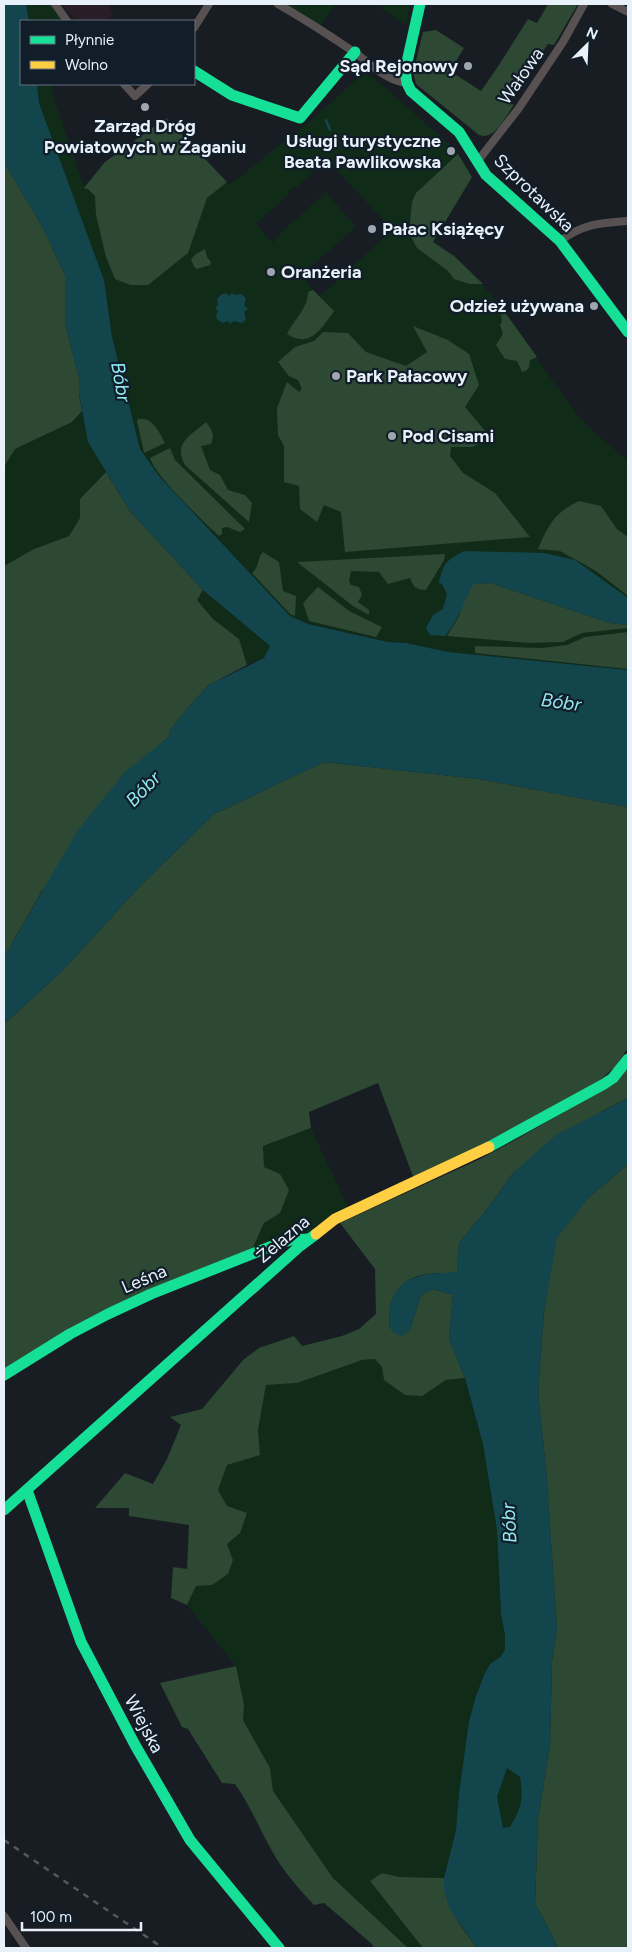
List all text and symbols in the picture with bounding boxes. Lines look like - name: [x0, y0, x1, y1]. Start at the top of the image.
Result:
- legend: [20, 20, 195, 85]
- north arrow: [562, 20, 612, 70]
- text: N: [584, 24, 600, 44]
- text: Płynnie: [65, 31, 114, 49]
- street label: Wałowa: [494, 43, 548, 109]
- place label: Sąd Rejonowy: [340, 55, 459, 77]
- text: Wolno: [65, 56, 108, 74]
- marker: Sąd Rejonowy: [462, 60, 474, 72]
- marker: Zarząd Dróg Powiatowych w Żaganiu: [139, 101, 151, 113]
- place label: Zarząd Dróg Powiatowych w Żaganiu: [44, 115, 246, 158]
- place label: Usługi turystyczne Beata Pawlikowska: [284, 130, 441, 173]
- marker: Usługi turystyczne Beata Pawlikowska: [445, 145, 457, 157]
- street label: Szprotawska: [489, 149, 579, 237]
- place label: Pałac Książęcy: [382, 218, 505, 240]
- marker: Pałac Książęcy: [366, 223, 378, 235]
- place label: Oranżeria: [281, 261, 362, 283]
- marker: Oranżeria: [265, 266, 277, 278]
- place label: Odzież używana: [450, 295, 584, 317]
- marker: Odzież używana: [588, 300, 600, 312]
- water label: Bóbr: [106, 360, 136, 404]
- place label: Park Pałacowy: [346, 365, 468, 387]
- marker: Park Pałacowy: [330, 370, 342, 382]
- place label: Pod Cisami: [402, 425, 494, 447]
- marker: Pod Cisami: [386, 430, 398, 442]
- water label: Bóbr: [539, 688, 583, 716]
- water label: Bóbr: [121, 766, 166, 811]
- street label: Żelazna: [252, 1210, 314, 1268]
- street label: Leśna: [118, 1260, 170, 1298]
- water label: Bóbr: [496, 1502, 522, 1544]
- street label: Wiejska: [120, 1691, 168, 1757]
- scale bar: [22, 1900, 141, 1932]
- text: 100 m: [30, 1908, 72, 1926]

